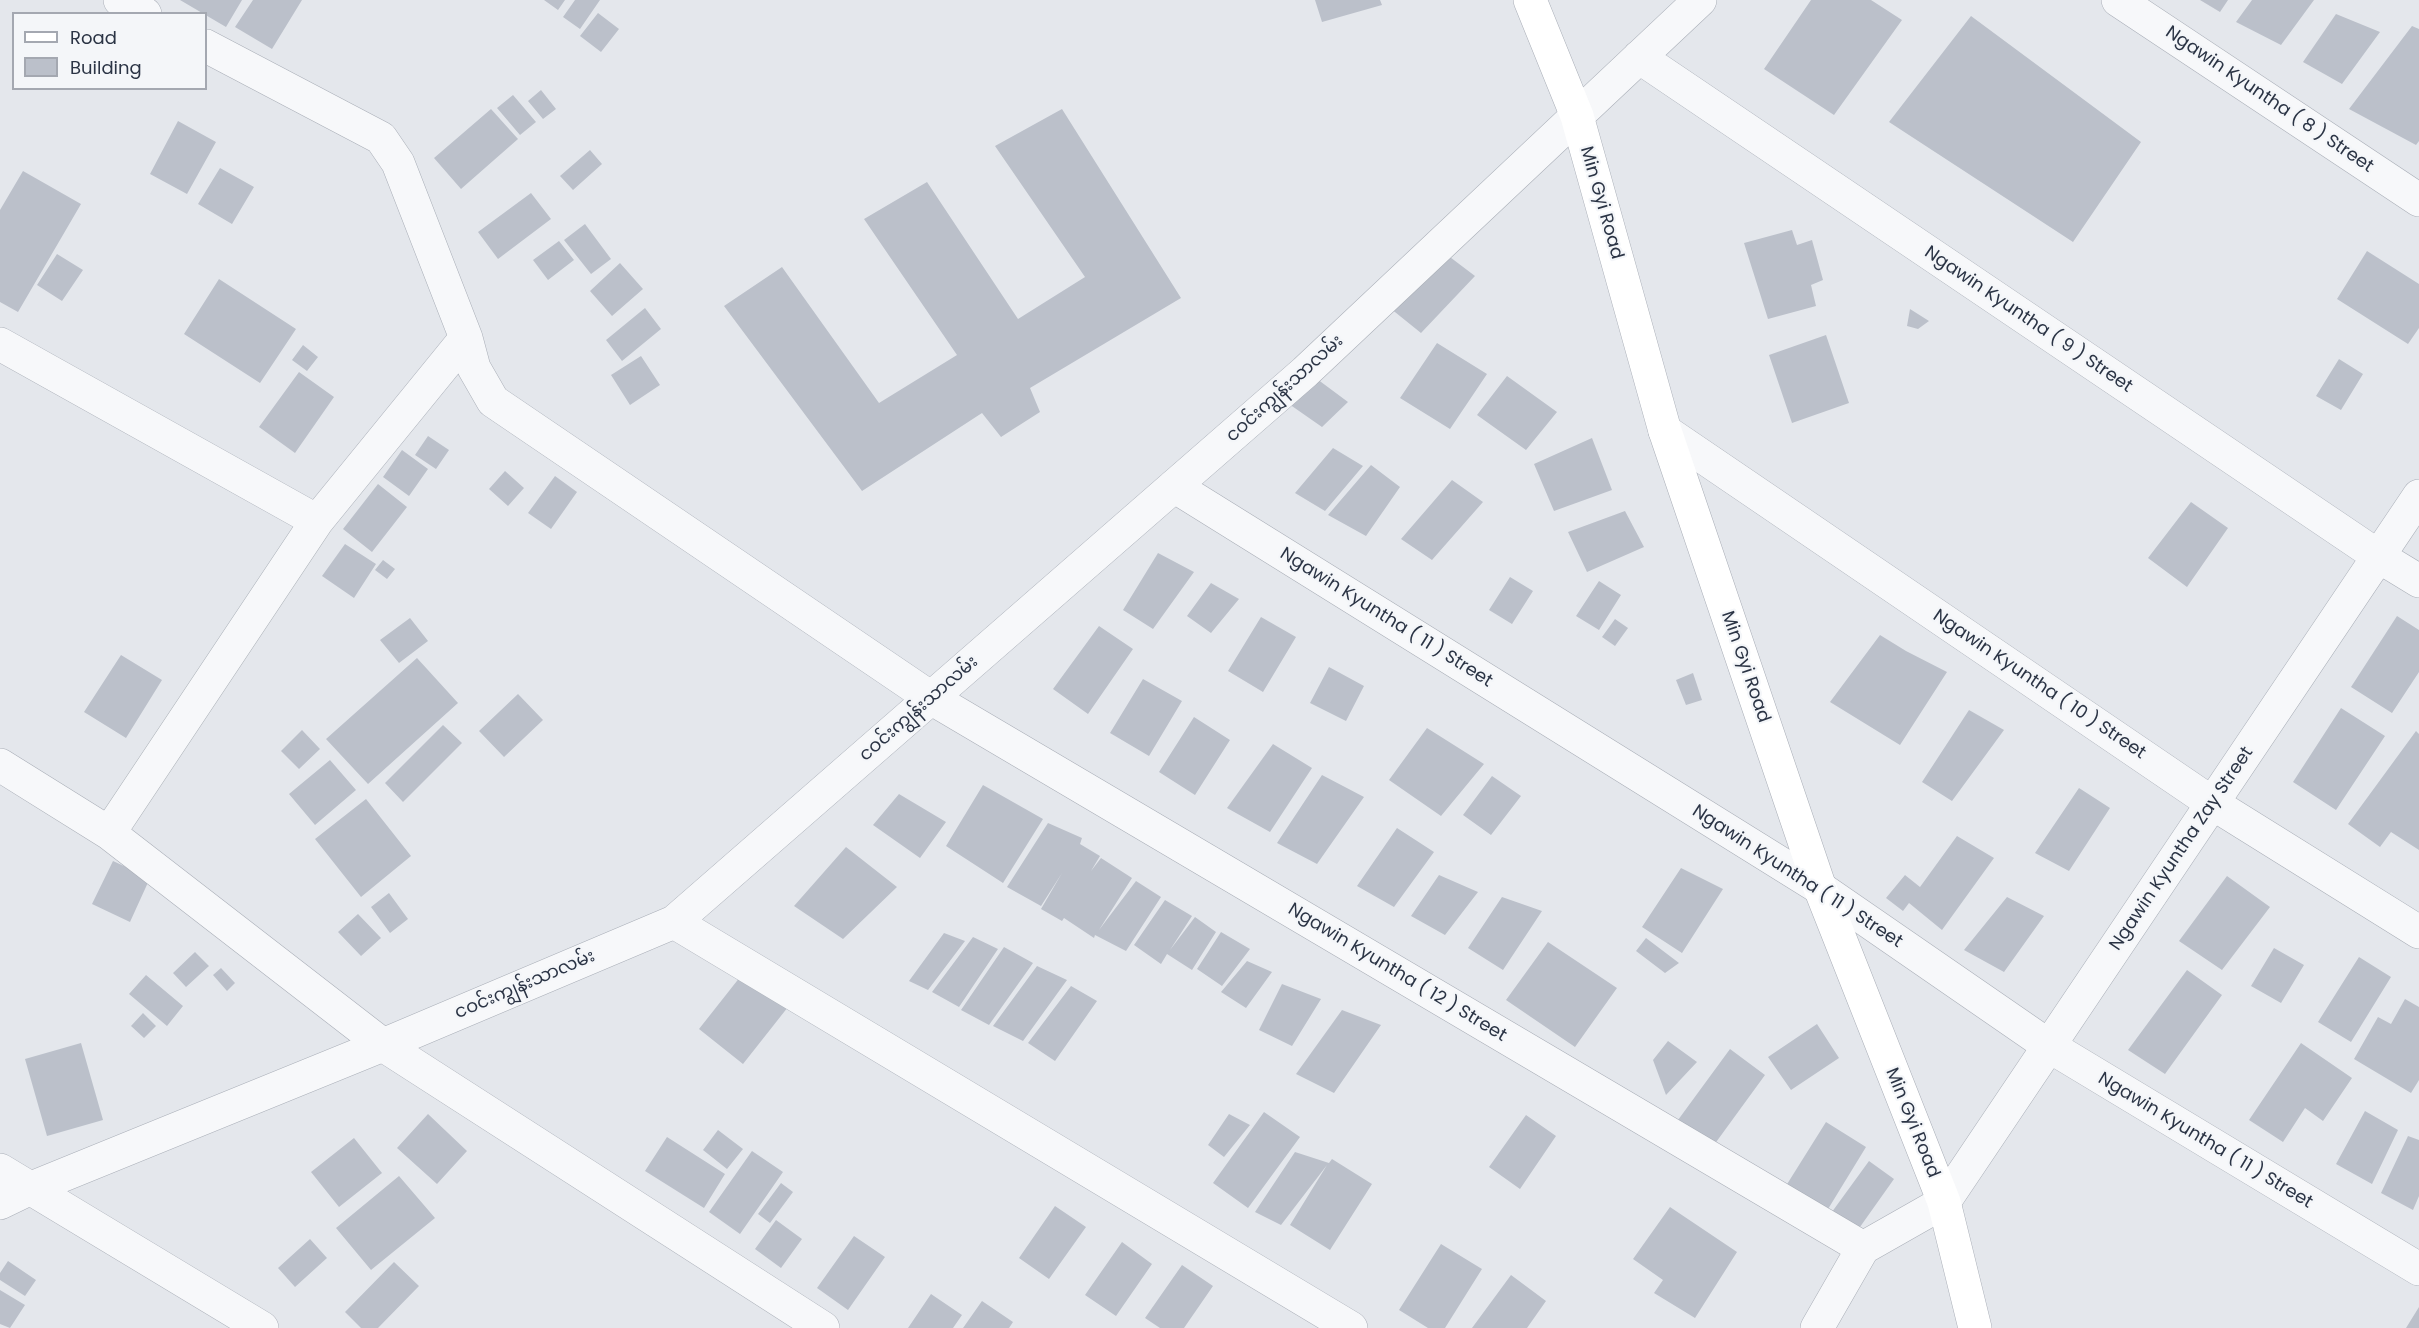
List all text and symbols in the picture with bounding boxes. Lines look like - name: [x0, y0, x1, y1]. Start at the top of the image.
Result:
- legend: [12, 12, 207, 90]
- street label: Ngawin Kyuntha ( 8 ) Street: [2161, 22, 2377, 178]
- text: Road: [70, 25, 117, 50]
- text: Building: [70, 55, 142, 80]
- street label: Min Gyi Road: [1575, 144, 1627, 262]
- street label: Ngawin Kyuntha ( 9 ) Street: [1920, 242, 2136, 398]
- street label: ငဝင်းကျွန်းသာလမ်း: [1222, 331, 1348, 447]
- street label: Ngawin Kyuntha ( 11 ) Street: [1276, 544, 1496, 692]
- street label: Ngawin Kyuntha ( 10 ) Street: [1928, 606, 2150, 764]
- street label: Min Gyi Road: [1716, 608, 1774, 726]
- street label: ငဝင်းကျွန်းသာလမ်း: [855, 652, 983, 766]
- street label: Ngawin Kyuntha Zay Street: [2106, 743, 2258, 955]
- street label: Ngawin Kyuntha ( 11 ) Street: [1688, 801, 1906, 953]
- street label: Ngawin Kyuntha ( 12 ) Street: [1284, 899, 1510, 1047]
- street label: ငဝင်းကျွန်းသာလမ်း: [452, 946, 598, 1024]
- street label: Min Gyi Road: [1880, 1065, 1944, 1181]
- street label: Ngawin Kyuntha ( 11 ) Street: [2094, 1068, 2316, 1214]

